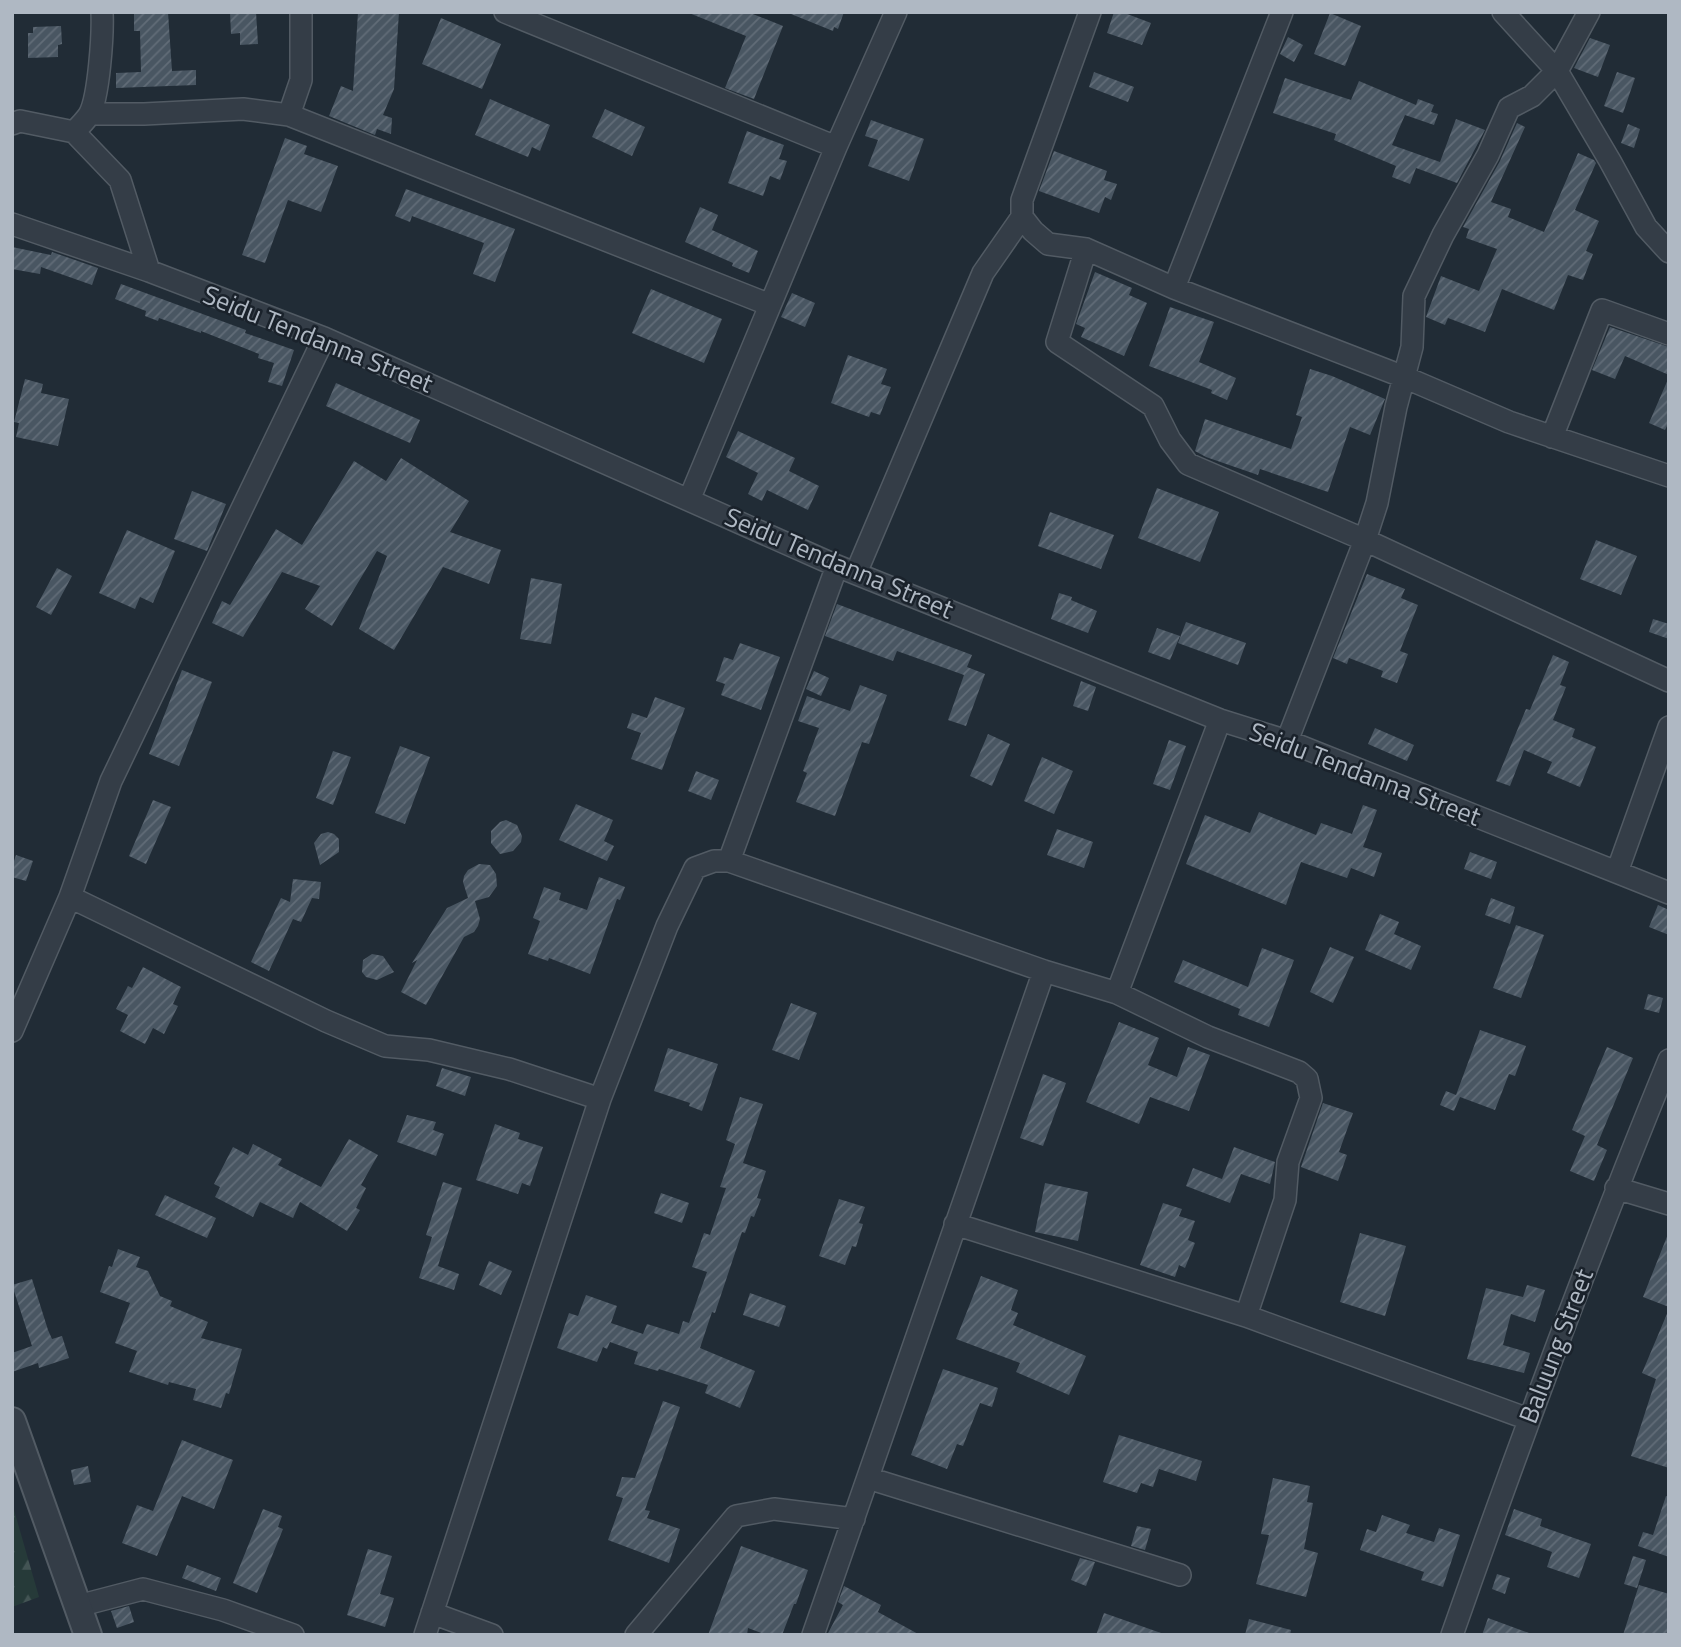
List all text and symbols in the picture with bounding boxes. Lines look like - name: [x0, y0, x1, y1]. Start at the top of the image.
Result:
- street label: Seidu Tendanna Street: [197, 275, 439, 403]
- street label: Seidu Tendanna Street: [719, 497, 960, 628]
- street label: Seidu Tendanna Street: [1244, 711, 1487, 836]
- street label: Baluung Street: [1508, 1263, 1603, 1429]

